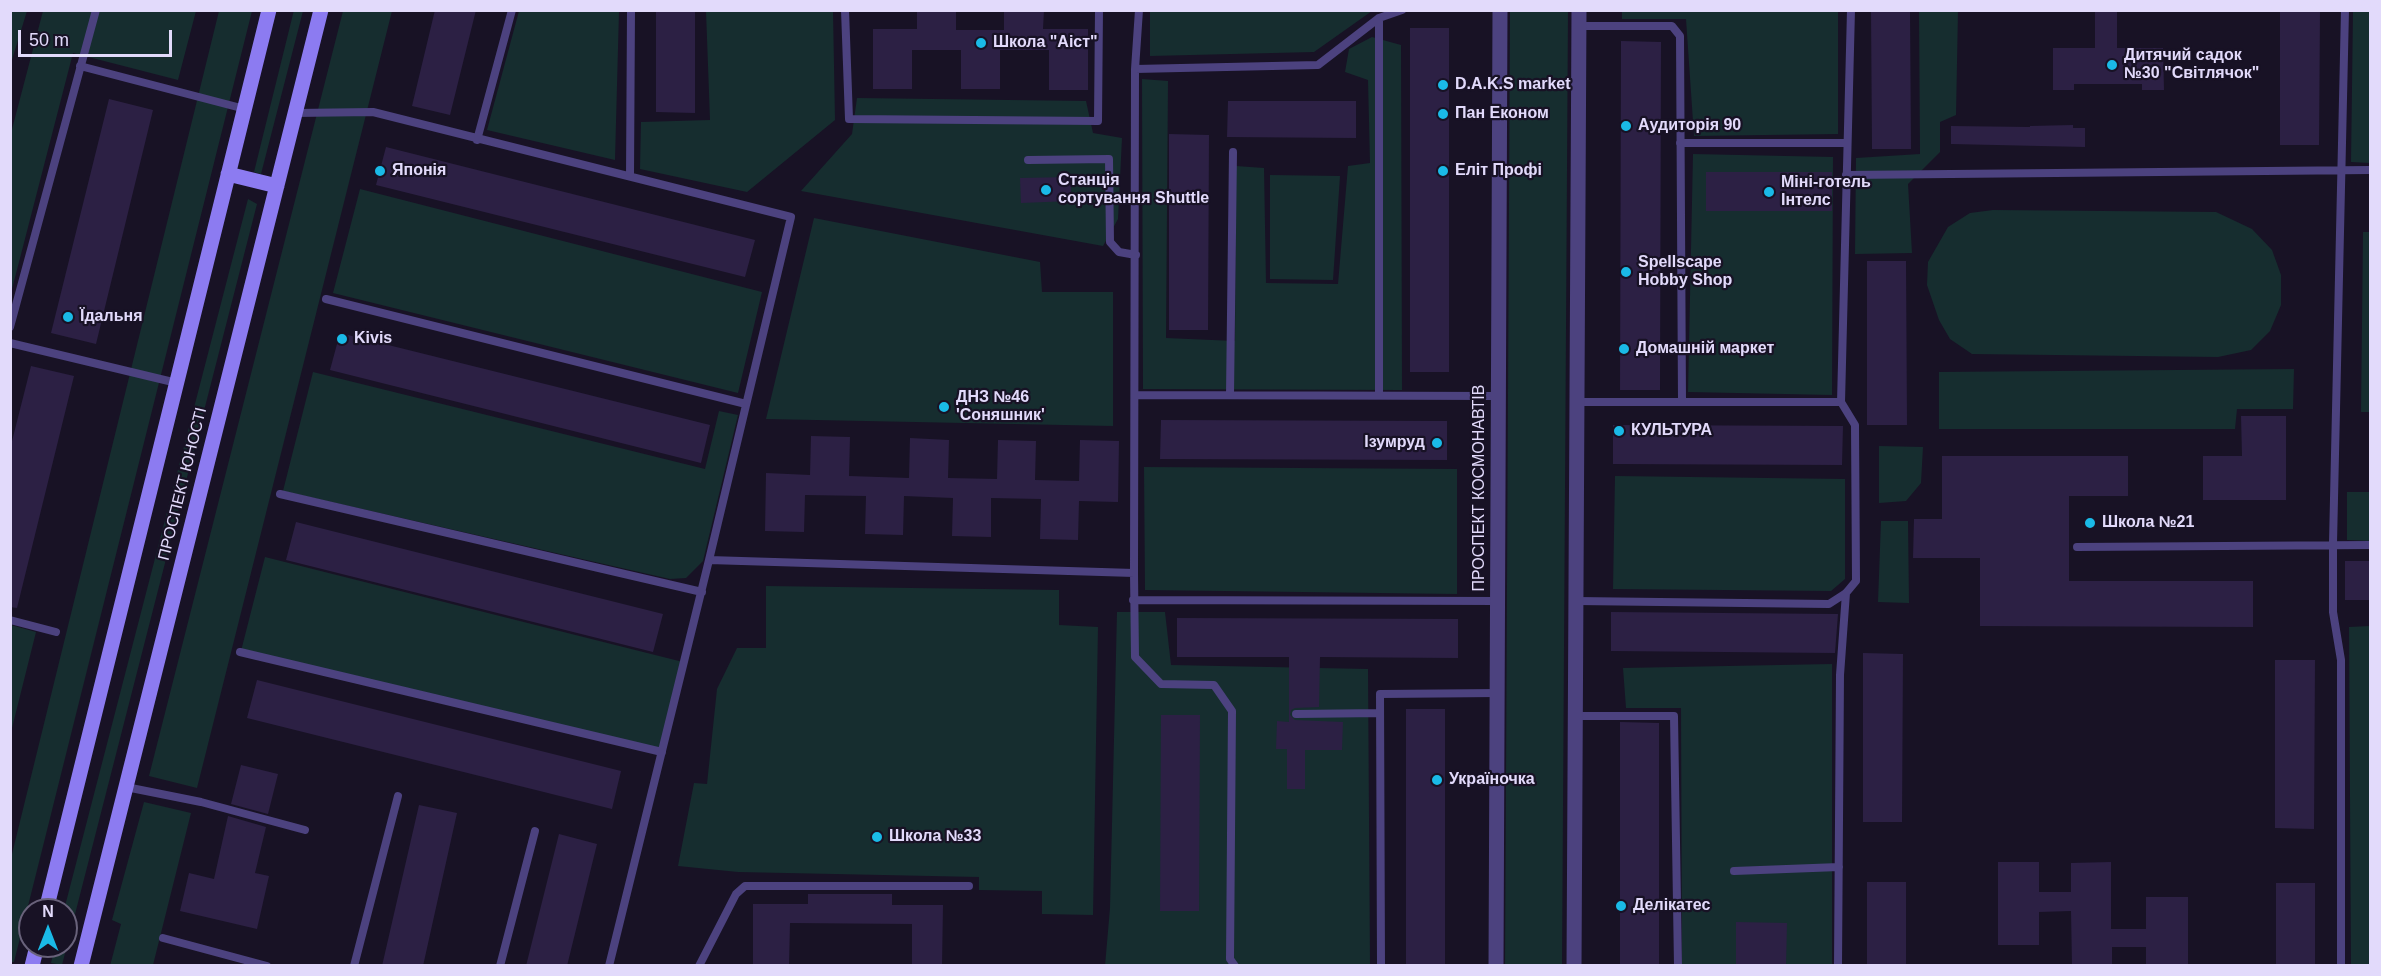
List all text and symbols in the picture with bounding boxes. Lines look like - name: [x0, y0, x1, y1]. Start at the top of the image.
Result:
- scale bar: [21, 18, 176, 56]
- text: 50 m: [29, 30, 69, 50]
- place label: Школа "Аіст": [993, 33, 1098, 53]
- marker: Школа "Аіст": [974, 36, 988, 50]
- place label: Дитячий садок №30 "Світлячок": [2124, 46, 2259, 84]
- marker: Дитячий садок №30 "Світлячок": [2105, 58, 2119, 72]
- place label: D.A.K.S market: [1455, 75, 1571, 95]
- marker: D.A.K.S market: [1436, 78, 1450, 92]
- place label: Пан Економ: [1455, 104, 1549, 124]
- marker: Пан Економ: [1436, 107, 1450, 121]
- place label: Аудиторія 90: [1638, 116, 1741, 136]
- marker: Аудиторія 90: [1619, 119, 1633, 133]
- place label: Японія: [392, 161, 446, 181]
- place label: Еліт Профі: [1455, 161, 1542, 181]
- marker: Японія: [373, 164, 387, 178]
- marker: Еліт Профі: [1436, 164, 1450, 178]
- place label: Станція сортування Shuttle: [1058, 171, 1209, 209]
- place label: Міні-готель Інтелс: [1781, 173, 1871, 211]
- marker: Станція сортування Shuttle: [1039, 183, 1053, 197]
- marker: Міні-готель Інтелс: [1762, 185, 1776, 199]
- place label: Spellscape Hobby Shop: [1638, 253, 1732, 291]
- marker: Spellscape Hobby Shop: [1619, 265, 1633, 279]
- place label: Їдальня: [80, 307, 142, 327]
- marker: Їдальня: [61, 310, 75, 324]
- place label: Kivis: [354, 329, 392, 349]
- marker: Kivis: [335, 332, 349, 346]
- place label: Домашній маркет: [1636, 339, 1774, 359]
- marker: Домашній маркет: [1617, 342, 1631, 356]
- street label: ПРОСПЕКТ КОСМОНАВТІВ: [1470, 385, 1490, 591]
- place label: ДНЗ №46 'Соняшник': [956, 388, 1045, 426]
- marker: ДНЗ №46 'Соняшник': [937, 400, 951, 414]
- street label: ПРОСПЕКТ ЮНОСТІ: [155, 406, 211, 562]
- place label: КУЛЬТУРА: [1631, 421, 1712, 441]
- marker: КУЛЬТУРА: [1612, 424, 1626, 438]
- place label: Ізумруд: [1364, 433, 1425, 453]
- marker: Ізумруд: [1430, 436, 1444, 450]
- place label: Школа №21: [2102, 513, 2194, 533]
- marker: Школа №21: [2083, 516, 2097, 530]
- place label: Україночка: [1449, 770, 1535, 790]
- marker: Україночка: [1430, 773, 1444, 787]
- place label: Школа №33: [889, 827, 981, 847]
- marker: Школа №33: [870, 830, 884, 844]
- place label: Делікатес: [1633, 896, 1710, 916]
- north arrow: [18, 898, 78, 958]
- marker: Делікатес: [1614, 899, 1628, 913]
- text: N: [42, 903, 54, 920]

